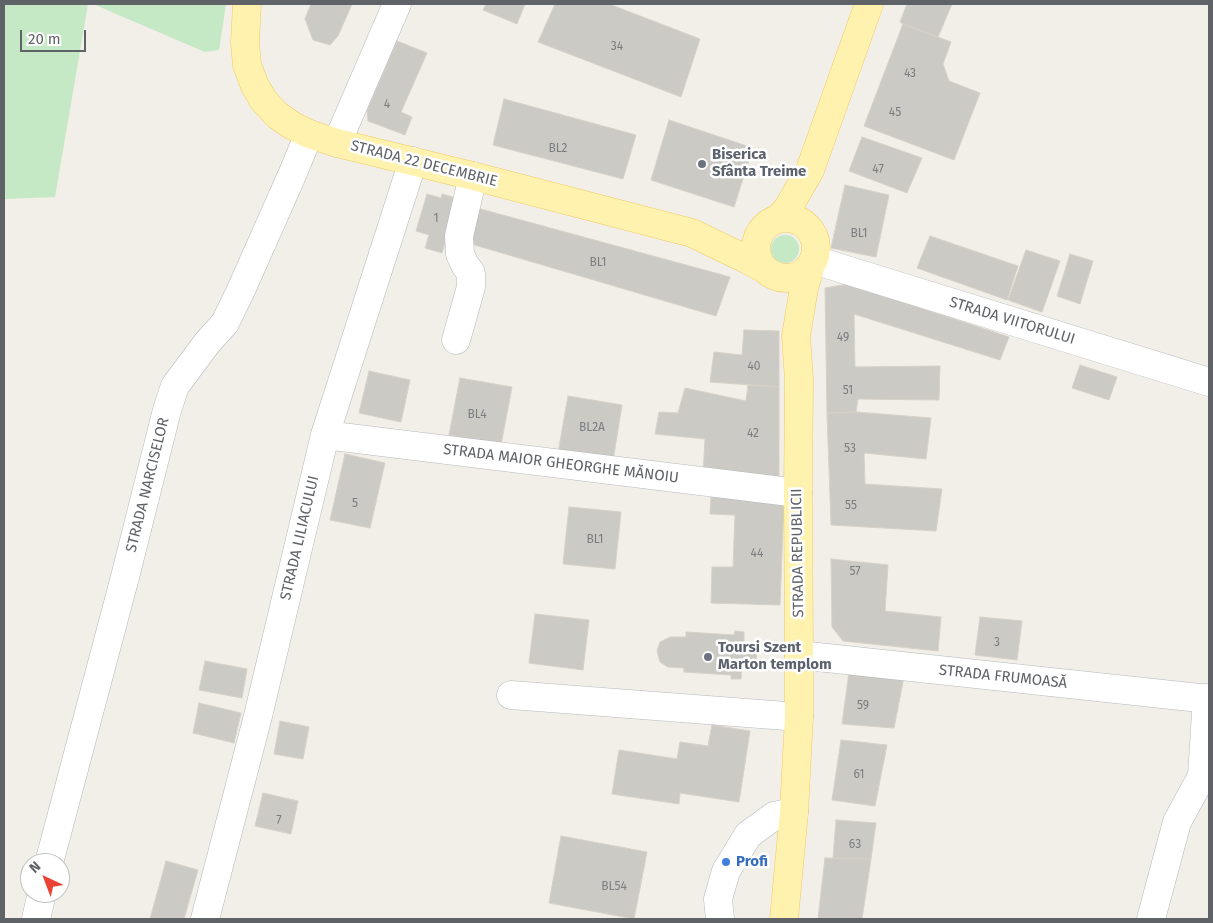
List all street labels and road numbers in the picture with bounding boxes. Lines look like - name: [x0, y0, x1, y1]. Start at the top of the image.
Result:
- street label: STRADA 22 DECEMBRIE: [349, 137, 499, 191]
- street label: STRADA VIITORULUI: [947, 293, 1077, 349]
- street label: STRADA NARCISELOR: [123, 416, 173, 554]
- street label: STRADA MAIOR GHEORGHE MĂNOIU: [442, 441, 680, 487]
- street label: STRADA LILIACULUI: [277, 474, 323, 602]
- street label: STRADA REPUBLICII: [788, 488, 808, 618]
- street label: STRADA FRUMOASĂ: [938, 661, 1068, 693]

